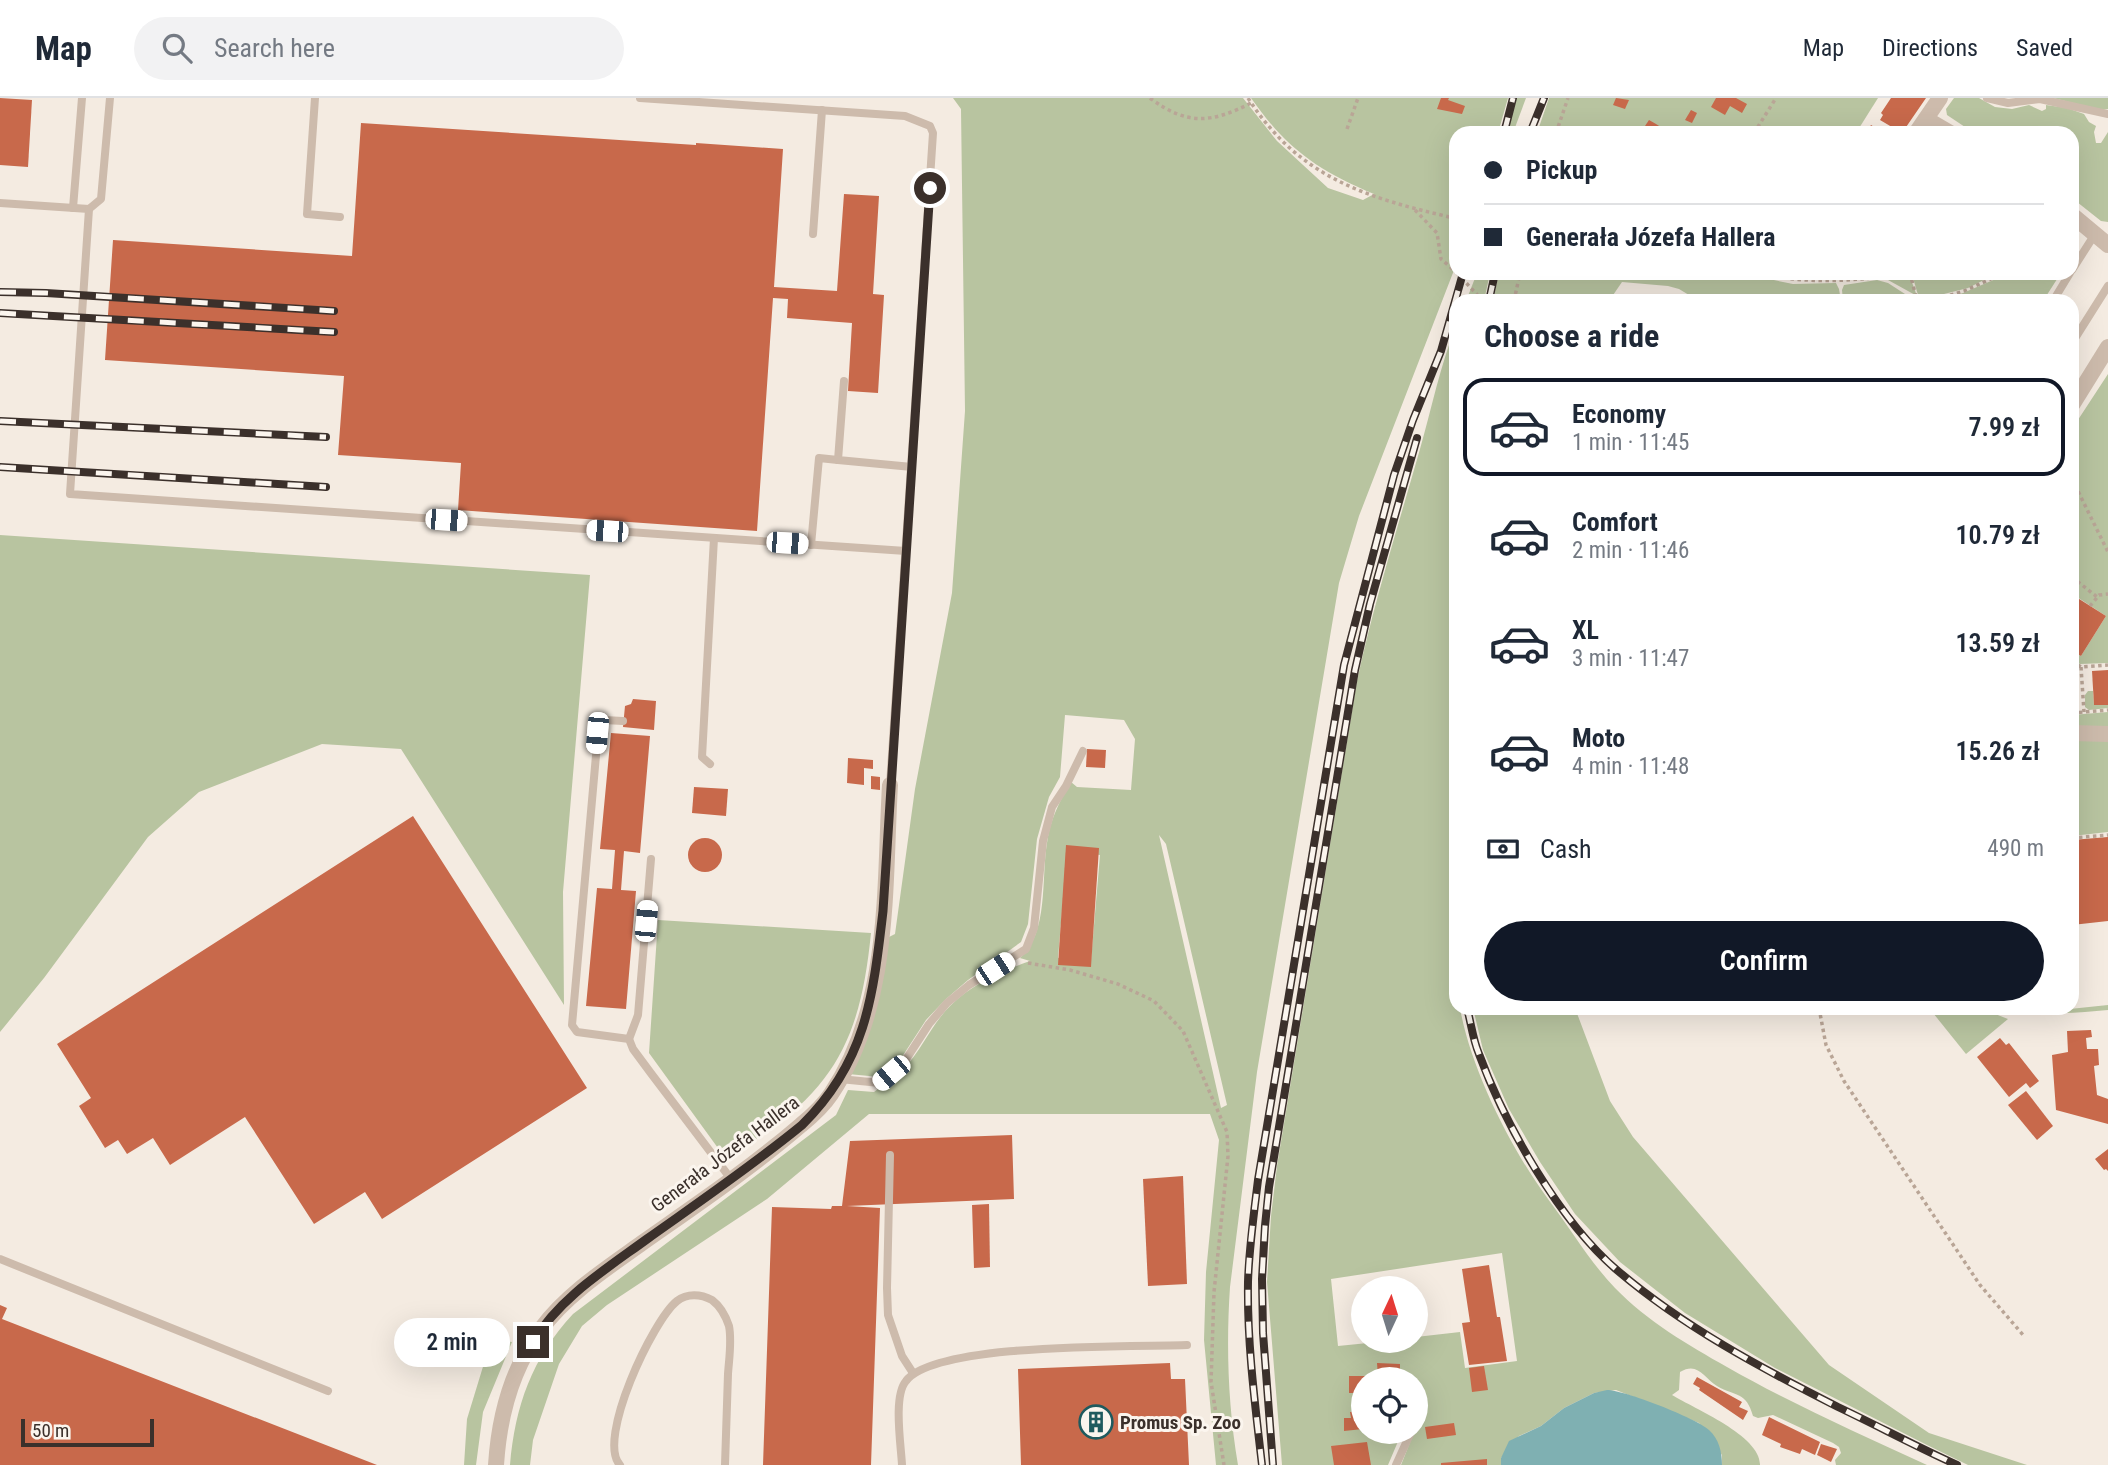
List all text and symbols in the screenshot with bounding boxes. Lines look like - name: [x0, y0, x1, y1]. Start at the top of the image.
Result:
- search box: [134, 17, 624, 80]
- text: Map: [35, 29, 92, 68]
- icon: search: [158, 29, 196, 67]
- text: Search here: [214, 33, 335, 63]
- text: Map: [1803, 34, 1844, 62]
- text: Directions: [1882, 34, 1978, 62]
- text: Saved: [2016, 34, 2073, 62]
- text: Pickup: [1526, 155, 1597, 185]
- route start: [914, 172, 946, 204]
- text: Generała Józefa Hallera: [1526, 222, 1776, 252]
- text: Choose a ride: [1484, 317, 1659, 355]
- icon: car: [1488, 396, 1551, 459]
- text: Economy: [1572, 399, 1666, 429]
- text: 7.99 zł: [1968, 412, 2040, 442]
- text: 1 min · 11:45: [1572, 429, 1689, 456]
- icon: car: [1488, 504, 1551, 567]
- text: Comfort: [1572, 507, 1658, 537]
- car: [425, 508, 468, 532]
- car: [586, 519, 629, 543]
- text: 10.79 zł: [1955, 520, 2040, 550]
- car: [766, 531, 809, 555]
- text: 2 min · 11:46: [1572, 537, 1689, 564]
- icon: car: [1488, 612, 1551, 675]
- text: XL: [1572, 615, 1599, 645]
- text: 13.59 zł: [1955, 628, 2040, 658]
- text: 3 min · 11:47: [1572, 645, 1689, 672]
- car: [585, 711, 610, 755]
- icon: car: [1488, 720, 1551, 783]
- text: Moto: [1572, 723, 1625, 753]
- text: 15.26 zł: [1955, 736, 2040, 766]
- text: 4 min · 11:48: [1572, 753, 1689, 780]
- icon: cash: [1484, 830, 1522, 868]
- text: Cash: [1540, 834, 1592, 864]
- text: 490 m: [1987, 835, 2044, 862]
- car: [634, 899, 659, 943]
- button: Confirm: [1484, 921, 2044, 1001]
- car: [972, 949, 1019, 989]
- car: [869, 1051, 914, 1095]
- street label: Generała Józefa Hallera: [647, 1091, 803, 1217]
- north arrow: [1351, 1276, 1428, 1353]
- map controls: [1351, 1276, 1428, 1444]
- callout: 2 min: [393, 1318, 508, 1366]
- route end: [517, 1326, 549, 1358]
- text: 2 min: [427, 1329, 477, 1356]
- button: locate: [1351, 1367, 1428, 1444]
- building icon: Promus Sp. Zoo: [1077, 1403, 1115, 1441]
- place label: Promus Sp. Zoo: [1120, 1411, 1241, 1434]
- scale bar: [21, 1416, 154, 1448]
- text: 50 m: [32, 1419, 69, 1442]

